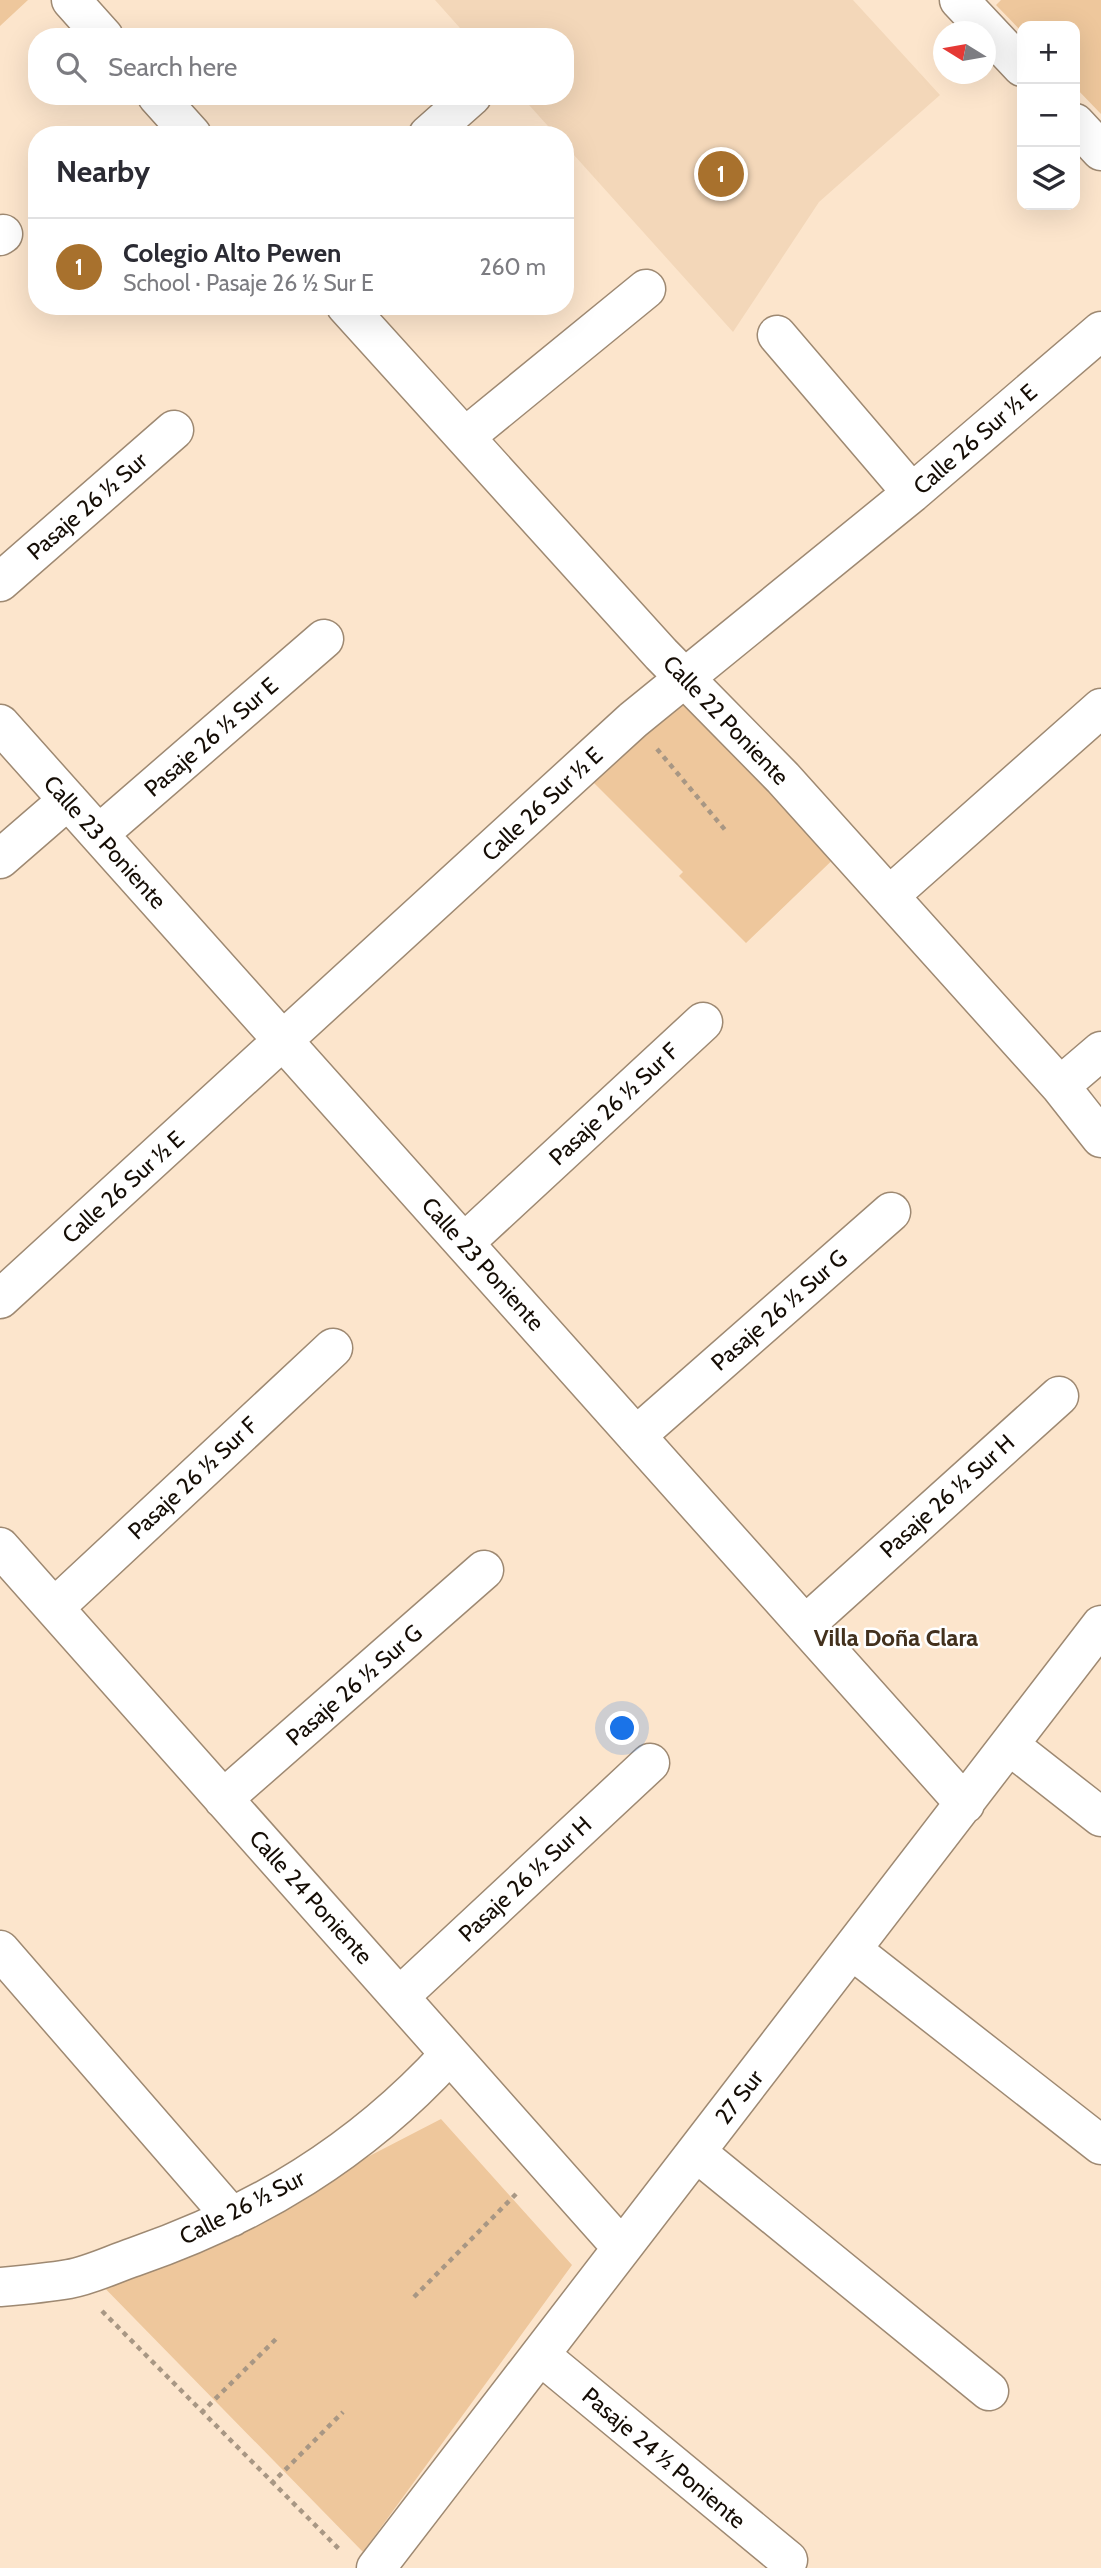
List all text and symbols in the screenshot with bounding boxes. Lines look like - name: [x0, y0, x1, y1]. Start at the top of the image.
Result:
- north arrow: [933, 21, 996, 84]
- map controls: [1017, 21, 1080, 210]
- button: +: [1017, 21, 1080, 84]
- search box: [28, 28, 574, 105]
- icon: search: [52, 48, 90, 86]
- text: Search here: [108, 51, 237, 83]
- button: −: [1017, 84, 1080, 147]
- button: layers: [1017, 147, 1080, 210]
- pin: 1: [698, 148, 744, 200]
- text: Nearby: [56, 153, 150, 190]
- text: Colegio Alto Pewen: [123, 237, 341, 269]
- text: 1: [75, 253, 83, 281]
- text: 260 m: [479, 253, 546, 281]
- text: School · Pasaje 26 ½ Sur E: [123, 269, 374, 297]
- street label: Calle 26 Sur ½ E: [908, 378, 1042, 500]
- street label: Pasaje 26 ½ Sur: [21, 446, 153, 566]
- street label: Calle 22 Poniente: [657, 649, 795, 791]
- street label: Pasaje 26 ½ Sur E: [138, 671, 284, 803]
- street label: Calle 26 Sur ½ E: [476, 741, 608, 867]
- street label: Calle 23 Poniente: [38, 770, 172, 915]
- street label: Pasaje 26 ½ Sur F: [543, 1037, 685, 1171]
- street label: Calle 26 Sur ½ E: [56, 1125, 190, 1249]
- street label: Calle 23 Poniente: [416, 1192, 550, 1337]
- street label: Pasaje 26 ½ Sur G: [705, 1243, 853, 1377]
- street label: Pasaje 26 ½ Sur F: [122, 1411, 264, 1545]
- street label: Pasaje 26 ½ Sur H: [874, 1428, 1020, 1564]
- street label: Pasaje 26 ½ Sur G: [280, 1618, 428, 1752]
- district label: Villa Doña Clara: [814, 1623, 978, 1652]
- your location: [605, 1711, 639, 1745]
- street label: Pasaje 26 ½ Sur H: [453, 1810, 597, 1948]
- street label: Calle 24 Poniente: [244, 1824, 379, 1970]
- street label: 27 Sur: [709, 2064, 769, 2130]
- street label: Calle 26 ½ Sur: [175, 2163, 310, 2250]
- street label: Pasaje 24 ½ Poniente: [577, 2381, 752, 2535]

